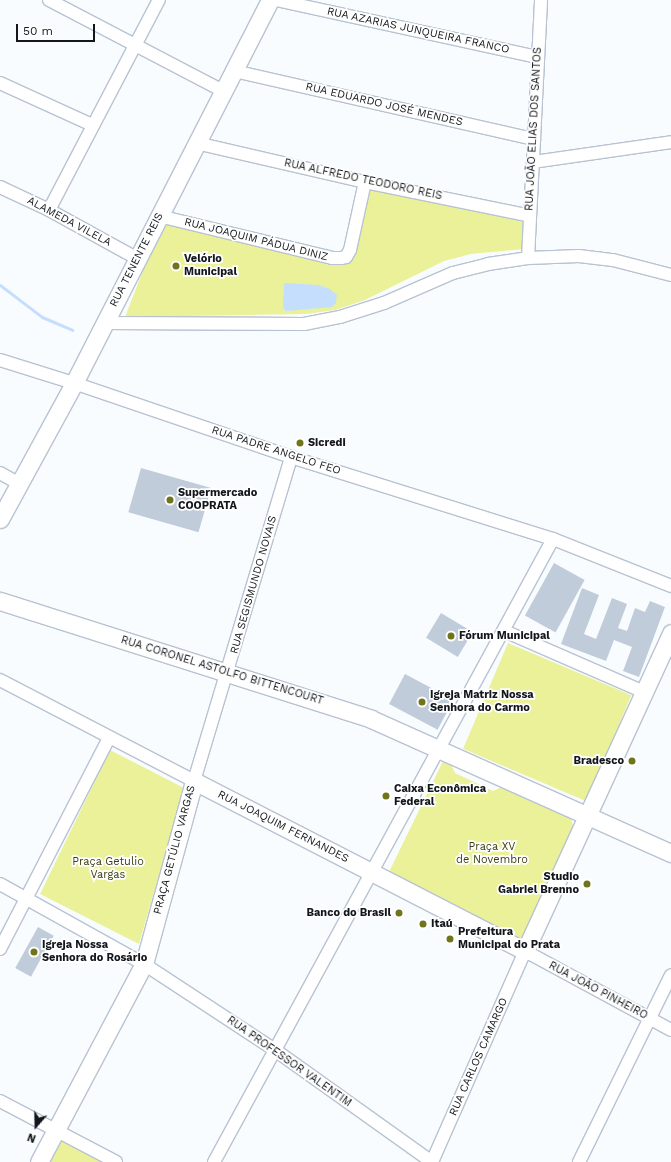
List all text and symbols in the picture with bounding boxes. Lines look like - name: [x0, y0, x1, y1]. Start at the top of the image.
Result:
- street label: RUA AZARIAS JUNQUEIRA FRANCO: [325, 5, 511, 57]
- scale bar: [18, 16, 97, 42]
- text: 50 m: [23, 24, 53, 38]
- street label: RUA JOÃO ELIAS DOS SANTOS: [523, 46, 545, 212]
- street label: RUA EDUARDO JOSÉ MENDES: [304, 80, 464, 130]
- street label: RUA ALFREDO TEODORO REIS: [282, 157, 444, 203]
- street label: ALAMEDA VILELA: [24, 194, 114, 250]
- street label: RUA TENENTE REIS: [107, 210, 167, 310]
- street label: RUA JOAQUIM PÁDUA DINIZ: [182, 216, 330, 264]
- place label: Velório Municipal: [184, 253, 237, 279]
- marker: Velório Municipal: [171, 261, 181, 271]
- street label: RUA PADRE ANGELO FEO: [209, 424, 343, 478]
- place label: Sicredi: [308, 436, 346, 450]
- marker: Sicredi: [295, 438, 305, 448]
- place label: Supermercado COOPRATA: [178, 487, 257, 513]
- marker: Supermercado COOPRATA: [165, 495, 175, 505]
- street label: RUA SEGISMUNDO NOVAIS: [228, 514, 280, 656]
- place label: Fórum Municipal: [459, 629, 550, 643]
- marker: Fórum Municipal: [446, 631, 456, 641]
- street label: RUA CORONEL ASTOLFO BITTENCOURT: [119, 634, 325, 708]
- place label: Igreja Matriz Nossa Senhora do Carmo: [430, 689, 534, 715]
- marker: Igreja Matriz Nossa Senhora do Carmo: [417, 697, 427, 707]
- place label: Bradesco: [574, 754, 624, 768]
- marker: Bradesco: [627, 756, 637, 766]
- place label: Caixa Econômica Federal: [394, 783, 486, 809]
- street label: PRAÇA GETÚLIO VARGAS: [151, 784, 199, 916]
- street label: RUA JOAQUIM FERNANDES: [215, 788, 351, 866]
- marker: Caixa Econômica Federal: [381, 791, 391, 801]
- park label: Praça XV de Novembro: [456, 841, 528, 867]
- park label: Praça Getulio Vargas: [72, 856, 144, 882]
- place label: Studio Gabriel Brenno: [498, 871, 579, 897]
- marker: Studio Gabriel Brenno: [582, 879, 592, 889]
- place label: Banco do Brasil: [306, 906, 391, 920]
- marker: Banco do Brasil: [394, 908, 404, 918]
- place label: Itaú: [431, 917, 453, 931]
- marker: Itaú: [418, 919, 428, 929]
- place label: Prefeitura Municipal do Prata: [458, 926, 560, 952]
- marker: Prefeitura Municipal do Prata: [445, 934, 455, 944]
- place label: Igreja Nossa Senhora do Rosário: [42, 939, 147, 965]
- marker: Igreja Nossa Senhora do Rosário: [29, 947, 39, 957]
- street label: RUA JOÃO PINHEIRO: [546, 959, 650, 1023]
- street label: RUA CARLOS CAMARGO: [447, 996, 511, 1118]
- street label: RUA PROFESSOR VALENTIM: [224, 1014, 354, 1110]
- north arrow: [16, 1106, 56, 1146]
- text: N: [26, 1130, 38, 1145]

